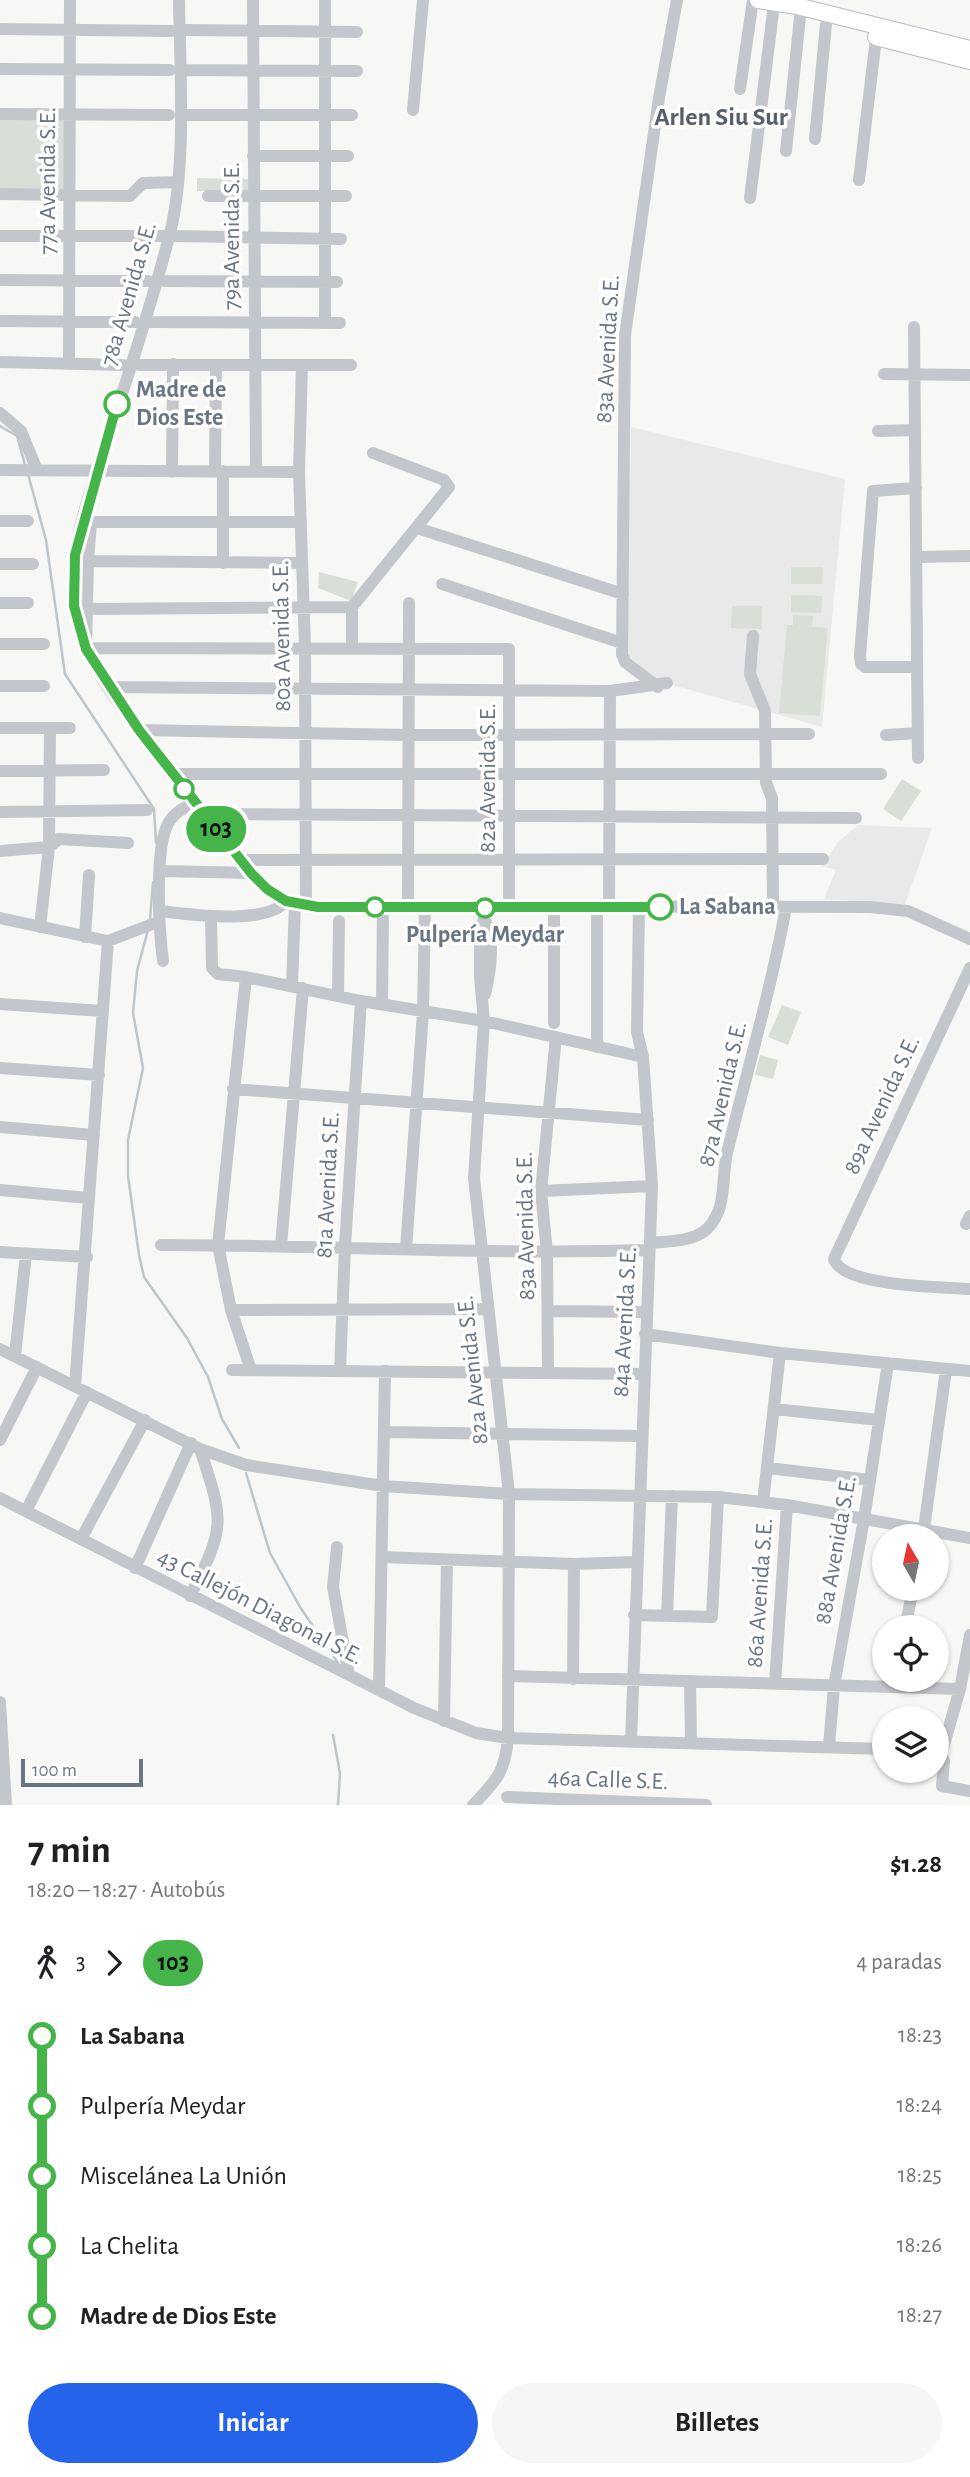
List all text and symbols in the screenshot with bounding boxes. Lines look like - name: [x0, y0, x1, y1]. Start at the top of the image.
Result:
- district label: Arlen Siu Sur: [654, 104, 788, 130]
- street label: 77a Avenida S.E.: [36, 107, 60, 255]
- street label: 79a Avenida S.E.: [220, 162, 244, 310]
- street label: 78a Avenida S.E.: [97, 219, 161, 369]
- street label: 83a Avenida S.E.: [592, 274, 624, 424]
- place label: Madre de Dios Este: [136, 378, 226, 430]
- marker: Madre de Dios Este: [104, 391, 130, 417]
- street label: 80a Avenida S.E.: [269, 560, 295, 712]
- street label: 82a Avenida S.E.: [476, 703, 500, 853]
- unlabelled marker: [174, 779, 194, 799]
- line badge: 103: [176, 806, 256, 852]
- text: 103: [200, 817, 232, 841]
- marker: La Sabana: [647, 894, 673, 920]
- place label: La Sabana: [679, 895, 776, 919]
- unlabelled marker: [365, 897, 385, 917]
- marker: Pulpería Meydar: [475, 898, 495, 918]
- place label: Pulpería Meydar: [406, 923, 565, 947]
- street label: 87a Avenida S.E.: [695, 1019, 751, 1169]
- street label: 89a Avenida S.E.: [839, 1032, 925, 1178]
- street label: 81a Avenida S.E.: [312, 1111, 344, 1259]
- street label: 83a Avenida S.E.: [513, 1151, 539, 1301]
- street label: 84a Avenida S.E.: [609, 1246, 641, 1398]
- street label: 82a Avenida S.E.: [453, 1294, 493, 1446]
- street label: 88a Avenida S.E.: [811, 1474, 861, 1626]
- street label: 86a Avenida S.E.: [743, 1517, 777, 1669]
- north arrow: [872, 1524, 948, 1601]
- map controls: [872, 1524, 949, 1783]
- street label: 43 Callejón Diagonal S.E.: [153, 1545, 367, 1669]
- button: locate: [872, 1615, 949, 1692]
- button: layers: [872, 1706, 949, 1783]
- scale bar: [21, 1756, 144, 1788]
- text: 100 m: [32, 1761, 77, 1780]
- street label: 46a Calle S.E.: [547, 1766, 669, 1794]
- text: 7 min: [28, 1832, 111, 1870]
- text: $1.28: [890, 1851, 942, 1877]
- text: 18:20 – 18:27 · Autobús: [28, 1879, 225, 1902]
- icon: walk: [28, 1944, 66, 1982]
- icon: forward: [95, 1944, 133, 1982]
- text: 3: [76, 1951, 85, 1974]
- text: 103: [157, 1951, 189, 1975]
- text: 4 paradas: [856, 1951, 942, 1974]
- text: La Sabana: [80, 2023, 185, 2049]
- text: 18:23: [898, 2024, 942, 2047]
- text: Pulpería Meydar: [80, 2093, 245, 2119]
- text: 18:24: [896, 2094, 942, 2117]
- text: Miscelánea La Unión: [80, 2163, 287, 2189]
- text: 18:25: [898, 2164, 942, 2187]
- text: La Chelita: [80, 2233, 179, 2259]
- text: 18:26: [897, 2234, 942, 2257]
- text: Madre de Dios Este: [80, 2303, 276, 2329]
- text: 18:27: [898, 2304, 942, 2327]
- button: Iniciar: [28, 2383, 478, 2463]
- button: Billetes: [492, 2383, 942, 2463]

